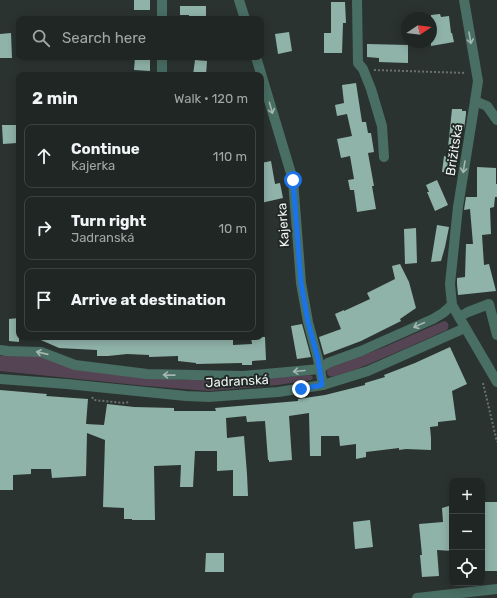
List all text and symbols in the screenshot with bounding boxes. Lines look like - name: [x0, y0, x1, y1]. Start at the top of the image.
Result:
- north arrow: [401, 12, 437, 48]
- search box: [16, 16, 264, 60]
- icon: search: [30, 27, 52, 49]
- text: Search here: [62, 29, 146, 47]
- one-way arrow: [466, 32, 474, 45]
- text: 2 min: [32, 88, 78, 108]
- text: Walk · 120 m: [174, 91, 248, 106]
- one-way arrow: [268, 101, 275, 114]
- street label: Brižitská: [443, 123, 465, 177]
- text: Continue: [71, 140, 140, 158]
- icon: ahead: [33, 145, 55, 167]
- text: 110 m: [213, 149, 247, 164]
- text: Kajerka: [71, 158, 115, 173]
- one-way arrow: [460, 160, 468, 173]
- route start: [284, 171, 302, 189]
- street label: Kajerka: [274, 202, 292, 248]
- text: Turn right: [71, 212, 146, 230]
- icon: right: [33, 217, 55, 239]
- text: 10 m: [218, 221, 247, 236]
- text: Jadranská: [71, 230, 134, 245]
- icon: arrive: [33, 289, 55, 311]
- text: Arrive at destination: [71, 291, 226, 309]
- one-way arrow: [414, 322, 426, 329]
- one-way arrow: [36, 349, 49, 357]
- one-way arrow: [293, 368, 306, 375]
- one-way arrow: [163, 371, 176, 379]
- street label: Jadranská: [205, 372, 269, 390]
- route end: [292, 380, 310, 398]
- map controls: [449, 478, 485, 586]
- button: +: [449, 478, 485, 514]
- button: −: [449, 514, 485, 550]
- button: locate: [449, 550, 485, 586]

